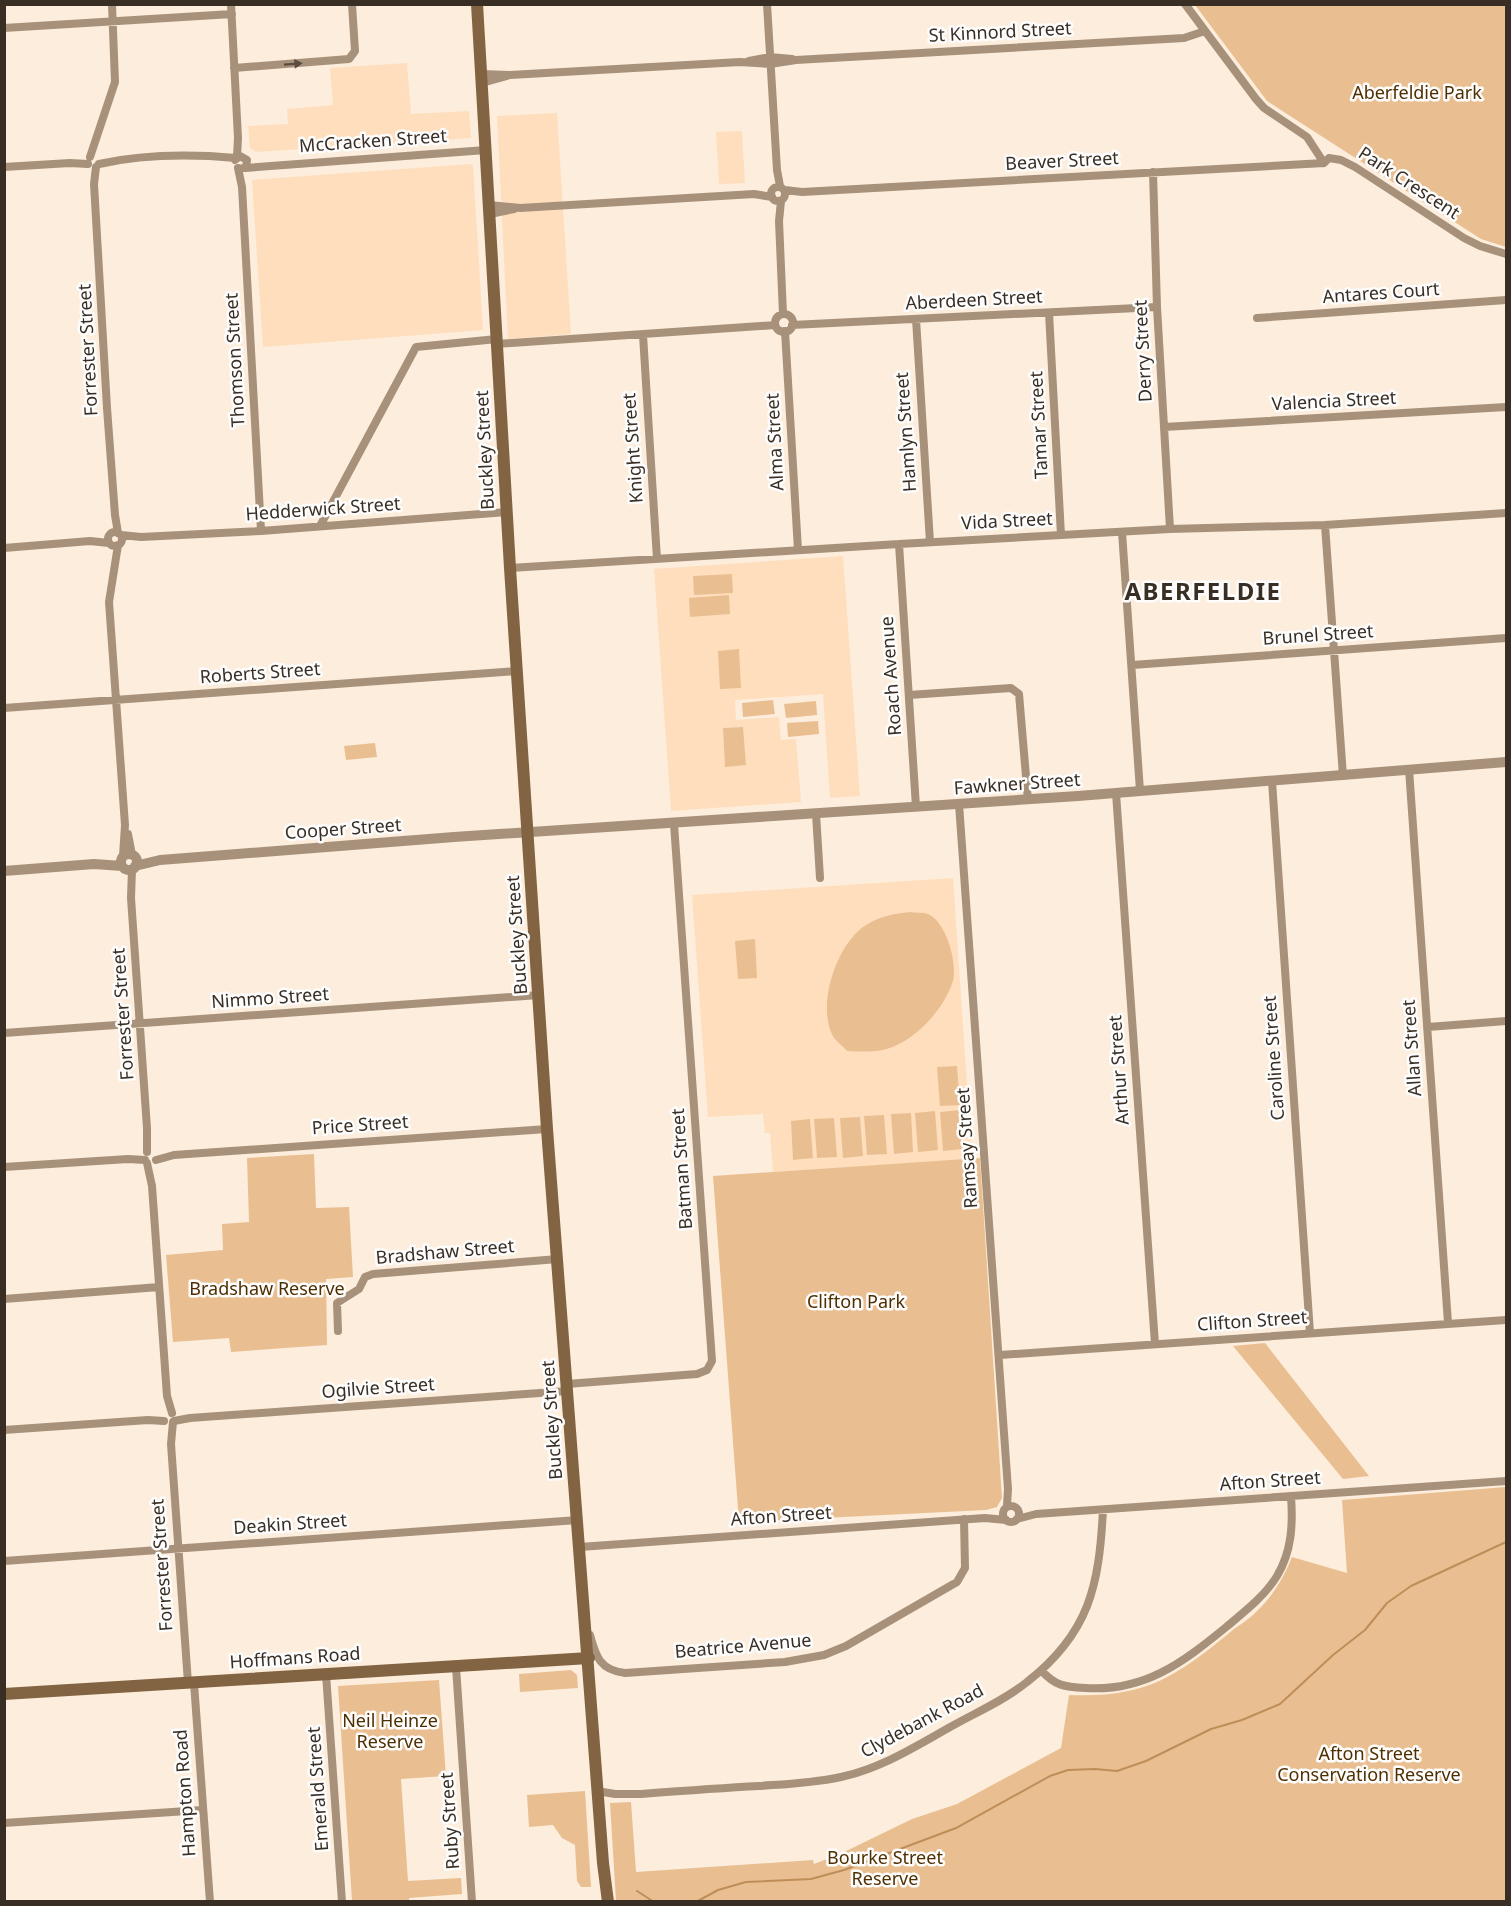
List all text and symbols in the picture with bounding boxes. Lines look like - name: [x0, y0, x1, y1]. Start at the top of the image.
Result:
- street label: St Kinnord Street: [928, 15, 1073, 47]
- one-way arrow: [283, 59, 302, 69]
- park label: Aberfeldie Park: [1352, 80, 1482, 104]
- street label: McCracken Street: [298, 123, 448, 157]
- street label: Park Crescent: [1354, 140, 1465, 224]
- street label: Beaver Street: [1005, 145, 1120, 175]
- street label: Antares Court: [1322, 276, 1441, 308]
- street label: Forrester Street: [72, 283, 102, 417]
- street label: Aberdeen Street: [905, 283, 1044, 315]
- street label: Thomson Street: [218, 292, 250, 428]
- street label: Derry Street: [1127, 299, 1157, 403]
- street label: Tamar Street: [1023, 370, 1053, 480]
- street label: Hamlyn Street: [889, 371, 921, 493]
- street label: Valencia Street: [1271, 385, 1397, 415]
- street label: Buckley Street: [469, 389, 499, 510]
- street label: Knight Street: [616, 392, 648, 504]
- street label: Alma Street: [759, 392, 789, 492]
- street label: Hedderwick Street: [245, 491, 402, 525]
- street label: Vida Street: [961, 506, 1054, 534]
- district label: ABERFELDIE: [1124, 574, 1282, 607]
- street label: Roach Avenue: [874, 615, 906, 737]
- street label: Brunel Street: [1262, 618, 1375, 650]
- street label: Roberts Street: [199, 656, 322, 688]
- street label: Fawkner Street: [953, 767, 1082, 799]
- street label: Cooper Street: [284, 812, 402, 844]
- street label: Buckley Street: [500, 874, 532, 996]
- street label: Forrester Street: [105, 947, 139, 1081]
- street label: Nimmo Street: [210, 981, 330, 1013]
- street label: Caroline Street: [1257, 994, 1289, 1121]
- street label: Allan Street: [1396, 998, 1426, 1097]
- street label: Arthur Street: [1102, 1014, 1134, 1126]
- street label: Ramsay Street: [950, 1086, 982, 1209]
- street label: Batman Street: [665, 1107, 697, 1230]
- street label: Price Street: [311, 1109, 409, 1139]
- street label: Bradshaw Street: [375, 1233, 516, 1269]
- park label: Bradshaw Reserve: [189, 1276, 345, 1300]
- park label: Clifton Park: [807, 1289, 905, 1313]
- street label: Clifton Street: [1196, 1304, 1308, 1336]
- street label: Buckley Street: [535, 1359, 567, 1481]
- street label: Ogilvie Street: [321, 1371, 436, 1403]
- street label: Afton Street: [1219, 1464, 1322, 1496]
- street label: Forrester Street: [144, 1498, 178, 1632]
- street label: Afton Street: [730, 1499, 833, 1531]
- street label: Deakin Street: [232, 1507, 348, 1539]
- street label: Beatrice Avenue: [674, 1627, 812, 1663]
- street label: Hoffmans Road: [229, 1640, 361, 1674]
- street label: Clydebank Road: [856, 1678, 987, 1763]
- park label: Neil Heinze Reserve: [342, 1708, 438, 1753]
- street label: Emerald Street: [301, 1725, 333, 1852]
- street label: Hampton Road: [168, 1728, 200, 1858]
- park label: Afton Street Conservation Reserve: [1277, 1741, 1461, 1786]
- street label: Ruby Street: [434, 1771, 464, 1870]
- park label: Bourke Street Reserve: [827, 1845, 943, 1890]

